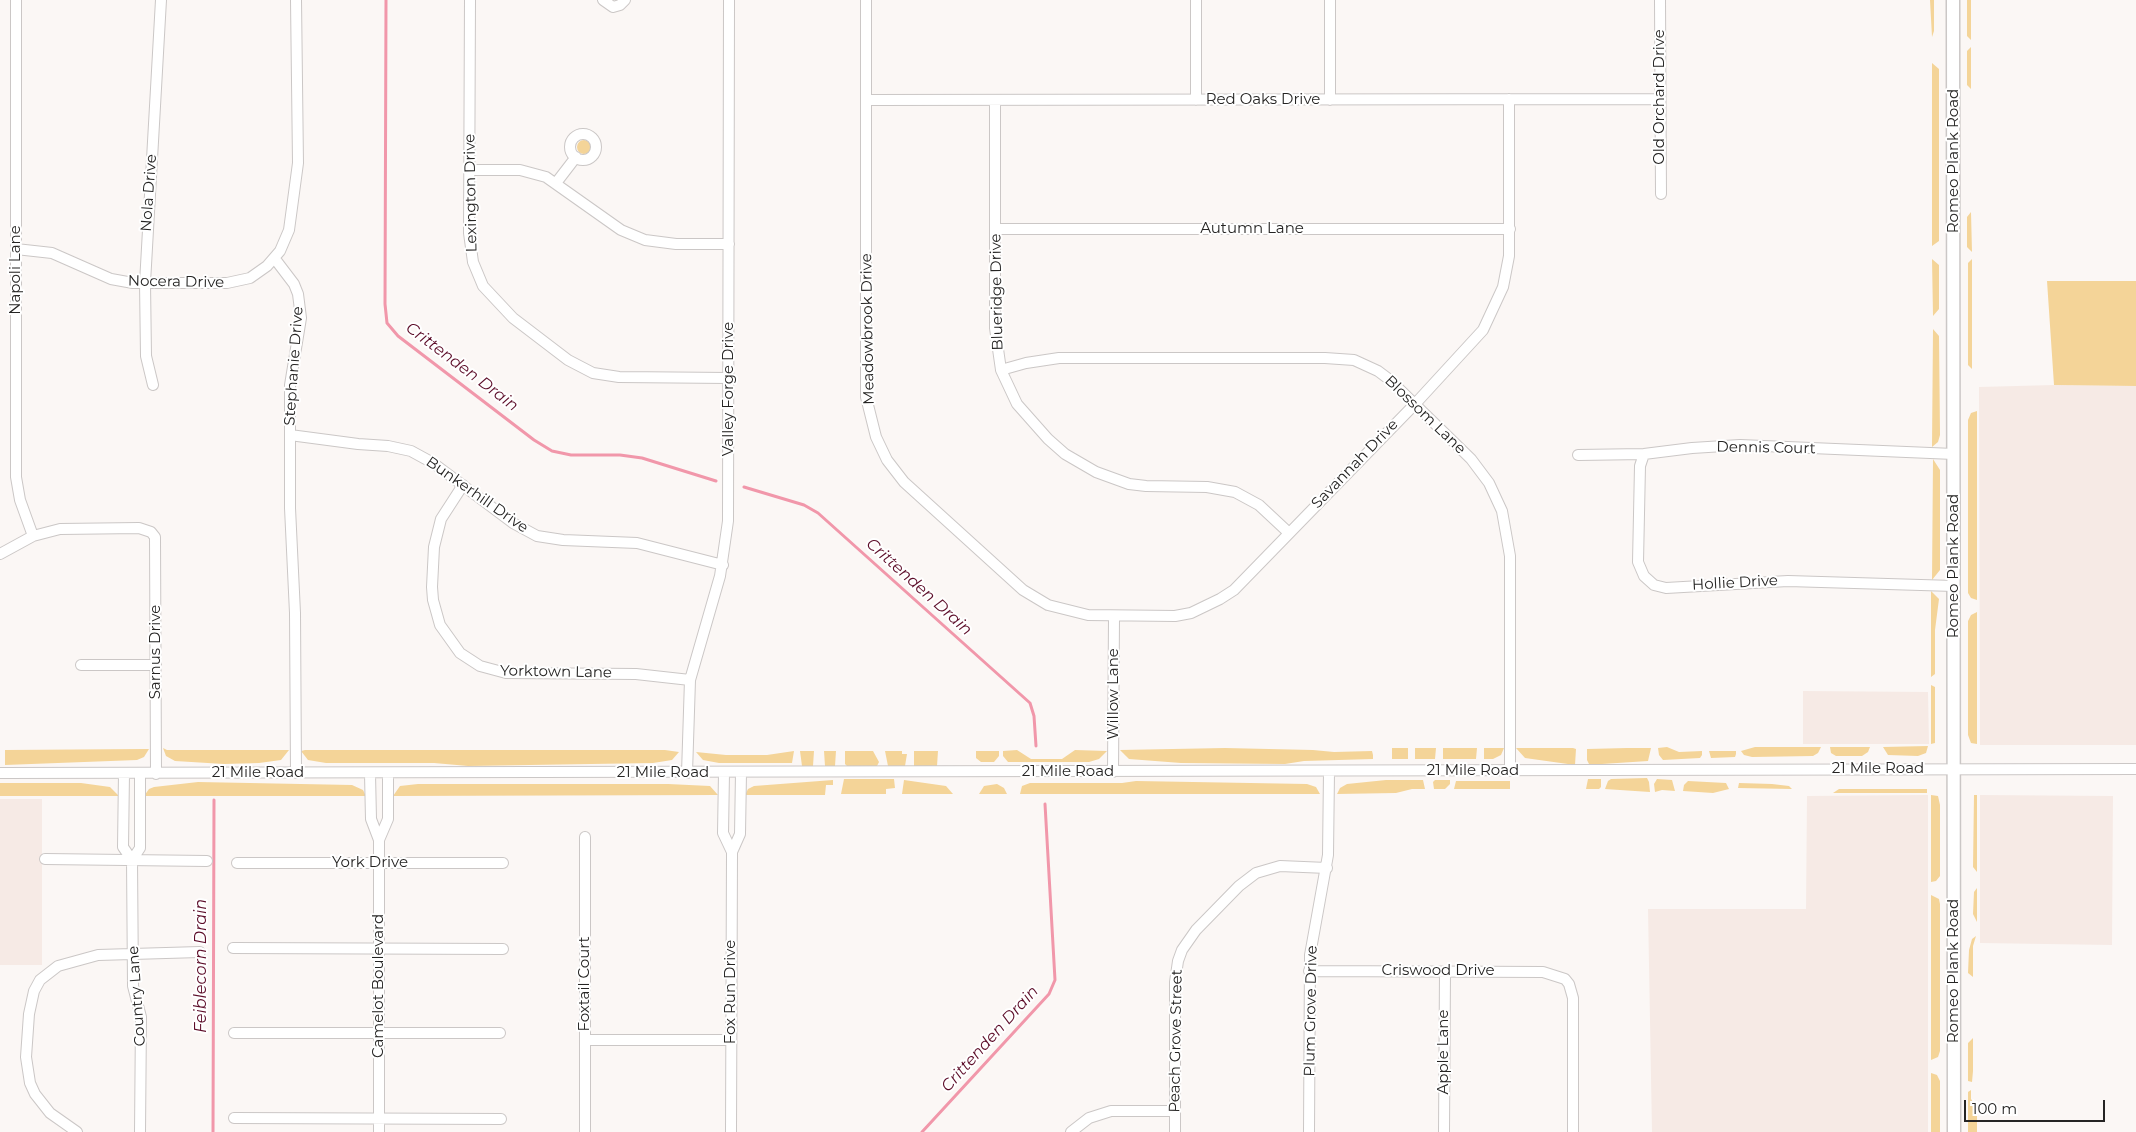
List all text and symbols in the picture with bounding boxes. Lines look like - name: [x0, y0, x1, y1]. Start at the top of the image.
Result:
- street label: Old Orchard Drive: [1651, 29, 1669, 165]
- street label: Romeo Plank Road: [1945, 89, 1963, 233]
- street label: Red Oaks Drive: [1206, 91, 1320, 109]
- street label: Lexington Drive: [461, 134, 481, 252]
- street label: Nola Drive: [137, 154, 161, 232]
- street label: Autumn Lane: [1200, 220, 1304, 238]
- street label: Napoli Lane: [7, 225, 25, 315]
- street label: Blueridge Drive: [987, 233, 1007, 351]
- street label: Meadowbrook Drive: [858, 253, 878, 405]
- street label: Nocera Drive: [128, 272, 224, 292]
- street label: Stephanie Drive: [281, 306, 307, 426]
- water label: Crittenden Drain: [402, 318, 522, 416]
- street label: Valley Forge Drive: [720, 322, 738, 456]
- street label: Blossom Lane: [1381, 372, 1469, 458]
- street label: Savannah Drive: [1308, 416, 1402, 512]
- street label: Dennis Court: [1716, 438, 1816, 458]
- street label: Bunkerhill Drive: [422, 453, 532, 537]
- street label: Romeo Plank Road: [1945, 494, 1963, 638]
- water label: Crittenden Drain: [862, 534, 976, 640]
- street label: Hollie Drive: [1692, 572, 1778, 594]
- street label: Sarnus Drive: [147, 605, 165, 699]
- street label: Willow Lane: [1105, 648, 1123, 740]
- street label: Yorktown Lane: [500, 662, 612, 682]
- street label: 21 Mile Road: [1832, 760, 1924, 778]
- street label: 21 Mile Road: [1427, 762, 1519, 780]
- street label: 21 Mile Road: [1022, 763, 1114, 781]
- street label: 21 Mile Road: [212, 764, 304, 782]
- street label: 21 Mile Road: [617, 764, 709, 782]
- street label: York Drive: [332, 854, 408, 872]
- water label: Feiblecorn Drain: [191, 899, 211, 1033]
- street label: Romeo Plank Road: [1945, 899, 1963, 1043]
- street label: Camelot Boulevard: [370, 914, 388, 1058]
- street label: Foxtail Court: [576, 936, 594, 1032]
- street label: Fox Run Drive: [722, 940, 740, 1044]
- street label: Country Lane: [125, 945, 149, 1047]
- street label: Plum Grove Drive: [1301, 945, 1321, 1077]
- street label: Criswood Drive: [1382, 962, 1494, 980]
- street label: Peach Grove Street: [1166, 969, 1186, 1113]
- water label: Crittenden Drain: [937, 982, 1043, 1096]
- street label: Apple Lane: [1435, 1009, 1453, 1095]
- scale bar: [1966, 1090, 2107, 1122]
- text: 100 m: [1972, 1099, 2017, 1118]

